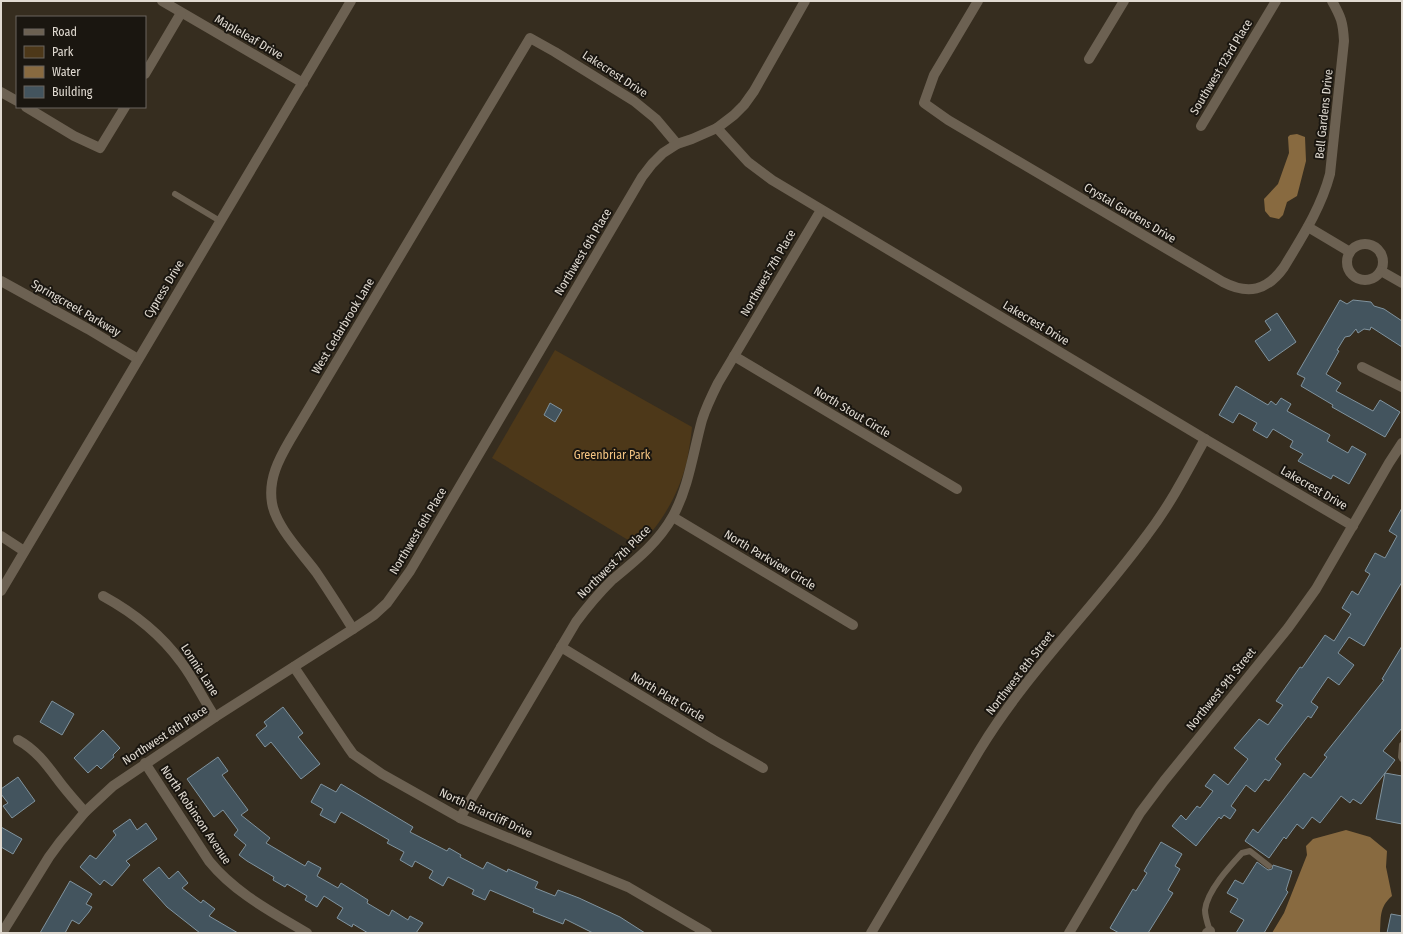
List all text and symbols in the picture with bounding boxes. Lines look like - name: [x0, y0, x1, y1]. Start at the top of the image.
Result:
- street label: Mapleleaf Drive: [212, 12, 286, 62]
- legend: [16, 16, 146, 108]
- street label: Southwest 123rd Place: [1187, 17, 1255, 117]
- text: Road: [52, 25, 77, 39]
- text: Park: [52, 45, 74, 59]
- street label: Lakecrest Drive: [580, 48, 650, 100]
- text: Water: [52, 65, 81, 79]
- street label: Bell Gardens Drive: [1312, 68, 1336, 160]
- text: Building: [52, 85, 93, 99]
- street label: Crystal Gardens Drive: [1082, 180, 1179, 246]
- street label: Northwest 6th Place: [552, 206, 614, 298]
- street label: Northwest 7th Place: [738, 227, 798, 319]
- street label: Cypress Drive: [141, 257, 187, 321]
- street label: West Cedarbrook Lane: [309, 275, 377, 377]
- street label: Springcreek Parkway: [29, 277, 124, 340]
- street label: Lakecrest Drive: [1000, 298, 1072, 348]
- street label: North Stout Circle: [811, 384, 893, 440]
- park label: Greenbriar Park: [574, 448, 651, 462]
- street label: Lakecrest Drive: [1278, 463, 1350, 513]
- street label: Northwest 6th Place: [387, 485, 449, 577]
- street label: Northwest 7th Place: [575, 522, 654, 601]
- street label: North Parkview Circle: [722, 527, 818, 593]
- street label: Northwest 8th Street: [983, 628, 1057, 718]
- street label: Lonnie Lane: [178, 641, 222, 699]
- street label: Northwest 9th Street: [1183, 645, 1259, 733]
- street label: North Platt Circle: [628, 669, 708, 725]
- street label: Northwest 6th Place: [120, 702, 210, 768]
- street label: North Robinson Avenue: [158, 763, 234, 867]
- street label: North Briarcliff Drive: [437, 785, 535, 841]

